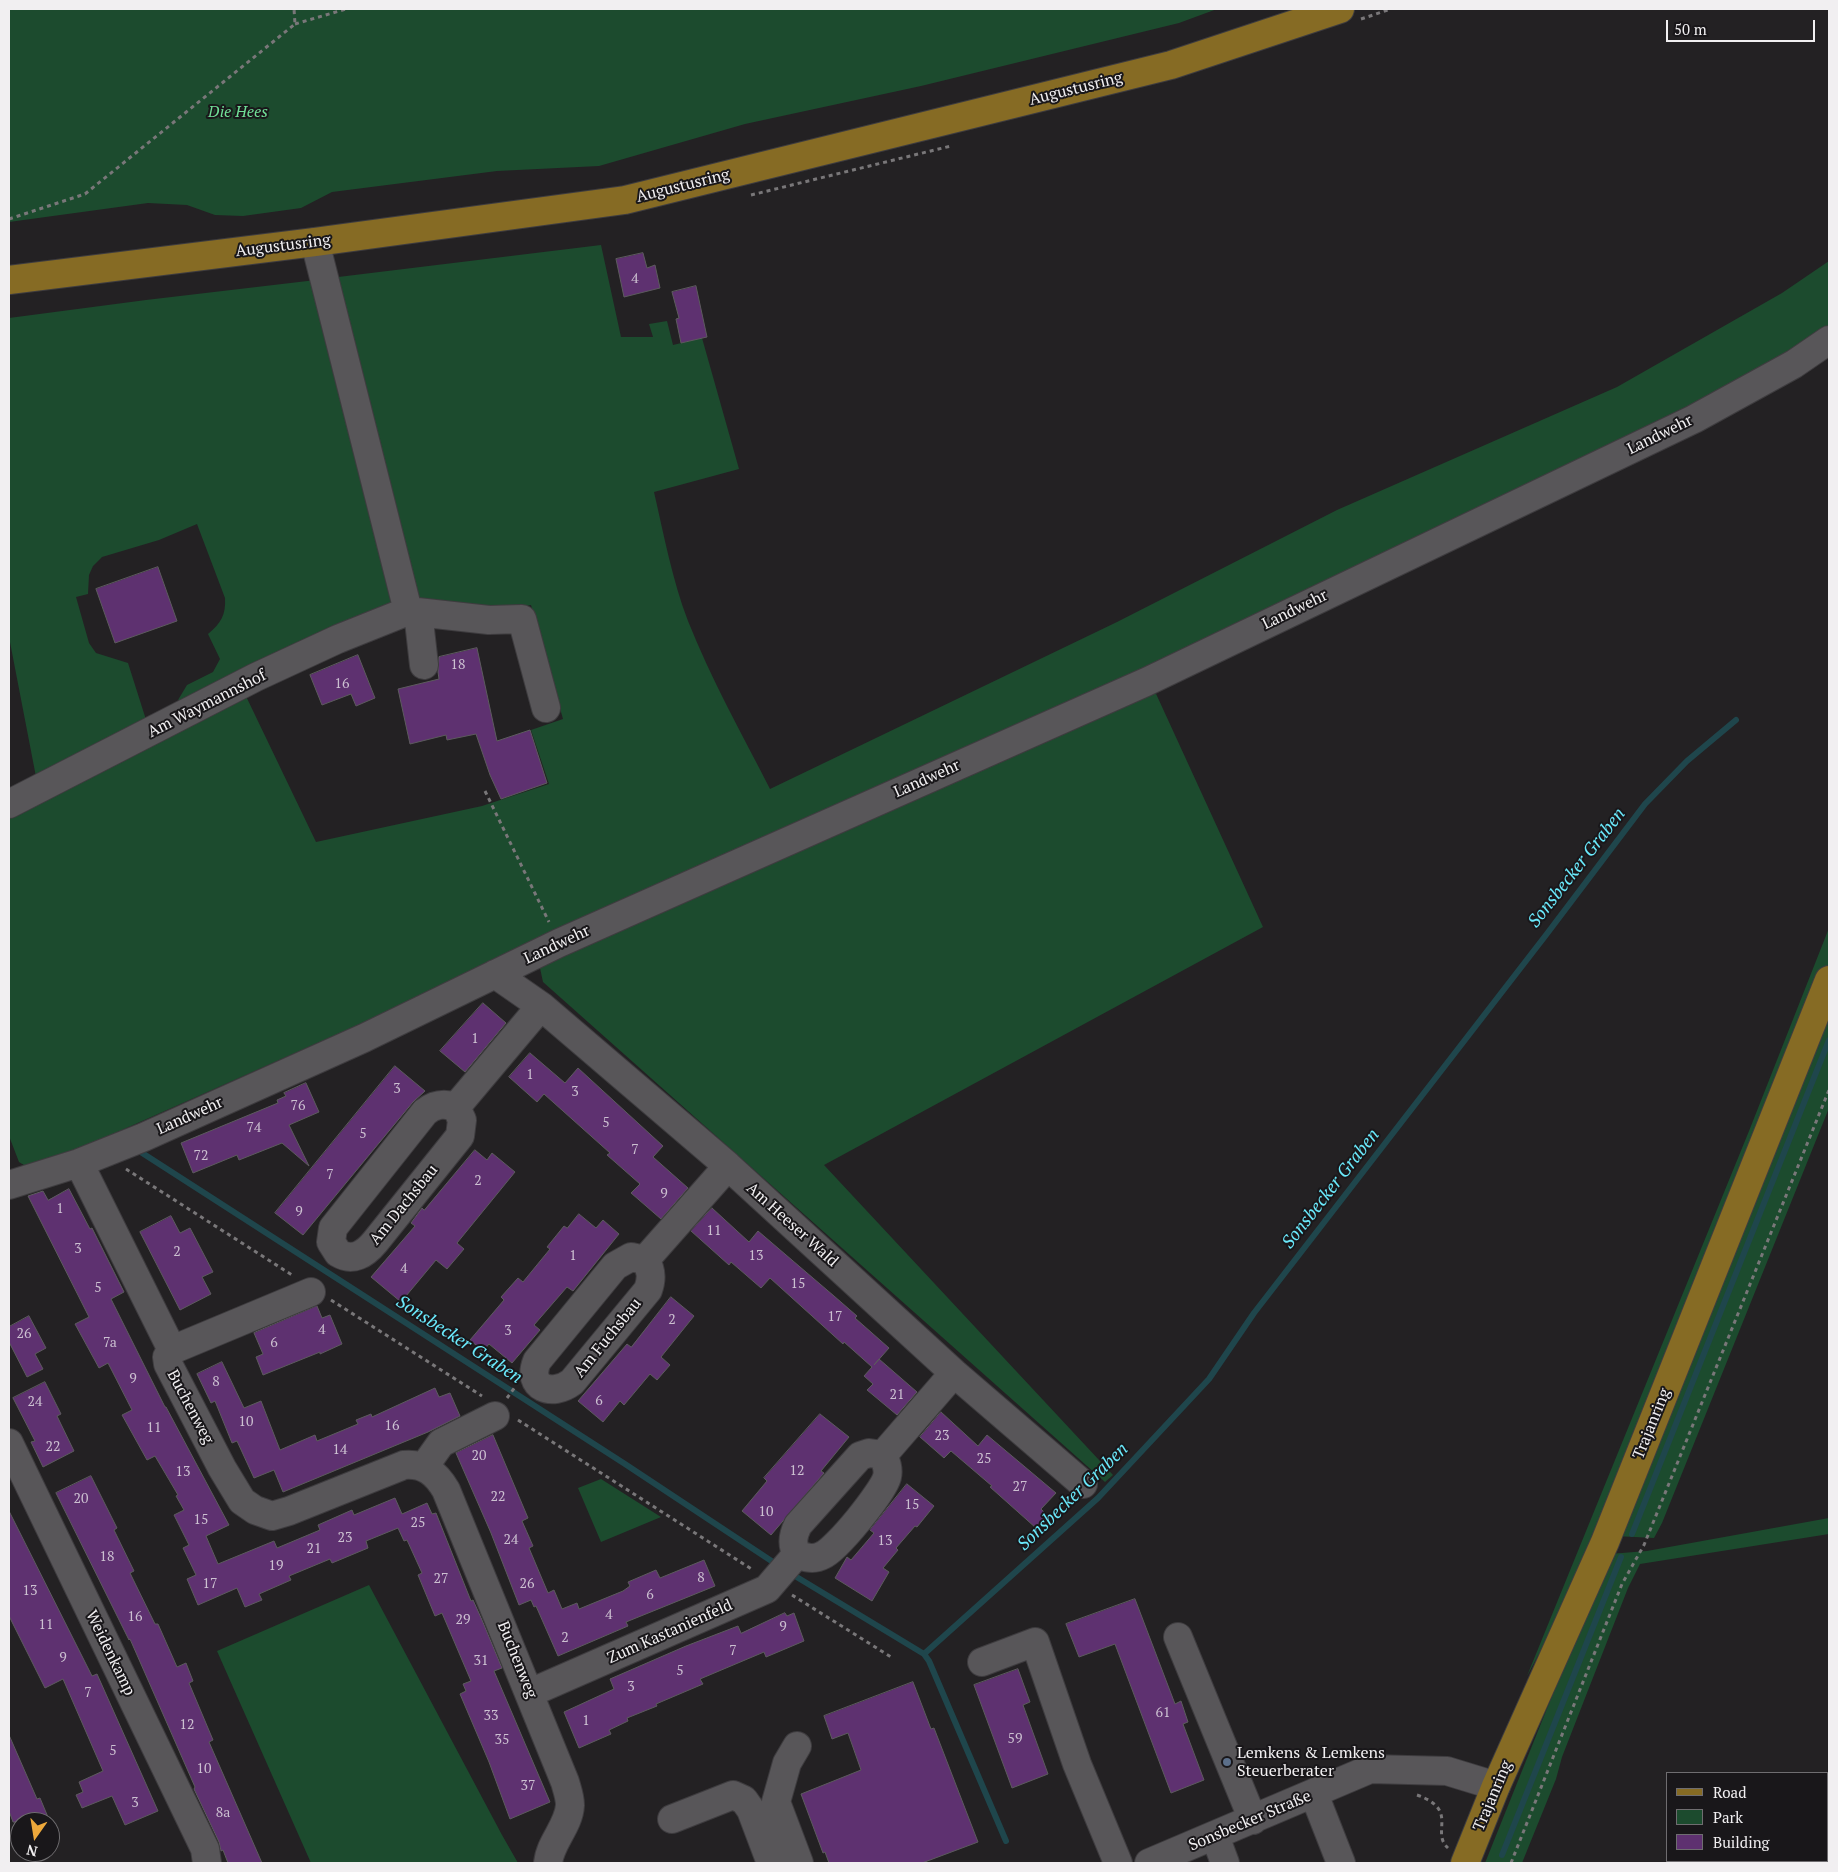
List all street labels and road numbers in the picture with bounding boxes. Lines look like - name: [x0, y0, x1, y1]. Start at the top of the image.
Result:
- street label: Augustusring: [1027, 68, 1125, 110]
- street label: Augustusring: [634, 165, 732, 207]
- street label: Augustusring: [234, 231, 332, 261]
- street label: Landwehr: [1624, 411, 1696, 459]
- street label: Landwehr: [1259, 586, 1331, 634]
- street label: Am Waymannshof: [145, 666, 269, 742]
- street label: Landwehr: [891, 756, 963, 802]
- street label: Landwehr: [521, 921, 593, 969]
- street label: Landwehr: [154, 1093, 226, 1139]
- street label: Am Dachsbau: [366, 1161, 442, 1249]
- street label: Am Heeser Wald: [742, 1179, 842, 1271]
- street label: Am Fuchsbau: [570, 1295, 646, 1381]
- street label: Buchenweg: [162, 1367, 218, 1447]
- street label: Trajanring: [1629, 1386, 1675, 1462]
- street label: Zum Kastanienfeld: [605, 1596, 735, 1668]
- street label: Weidenkamp: [81, 1607, 139, 1699]
- street label: Buchenweg: [493, 1619, 541, 1701]
- street label: Trajanring: [1470, 1758, 1516, 1834]
- street label: Sonsbecker Straße: [1186, 1787, 1314, 1855]

